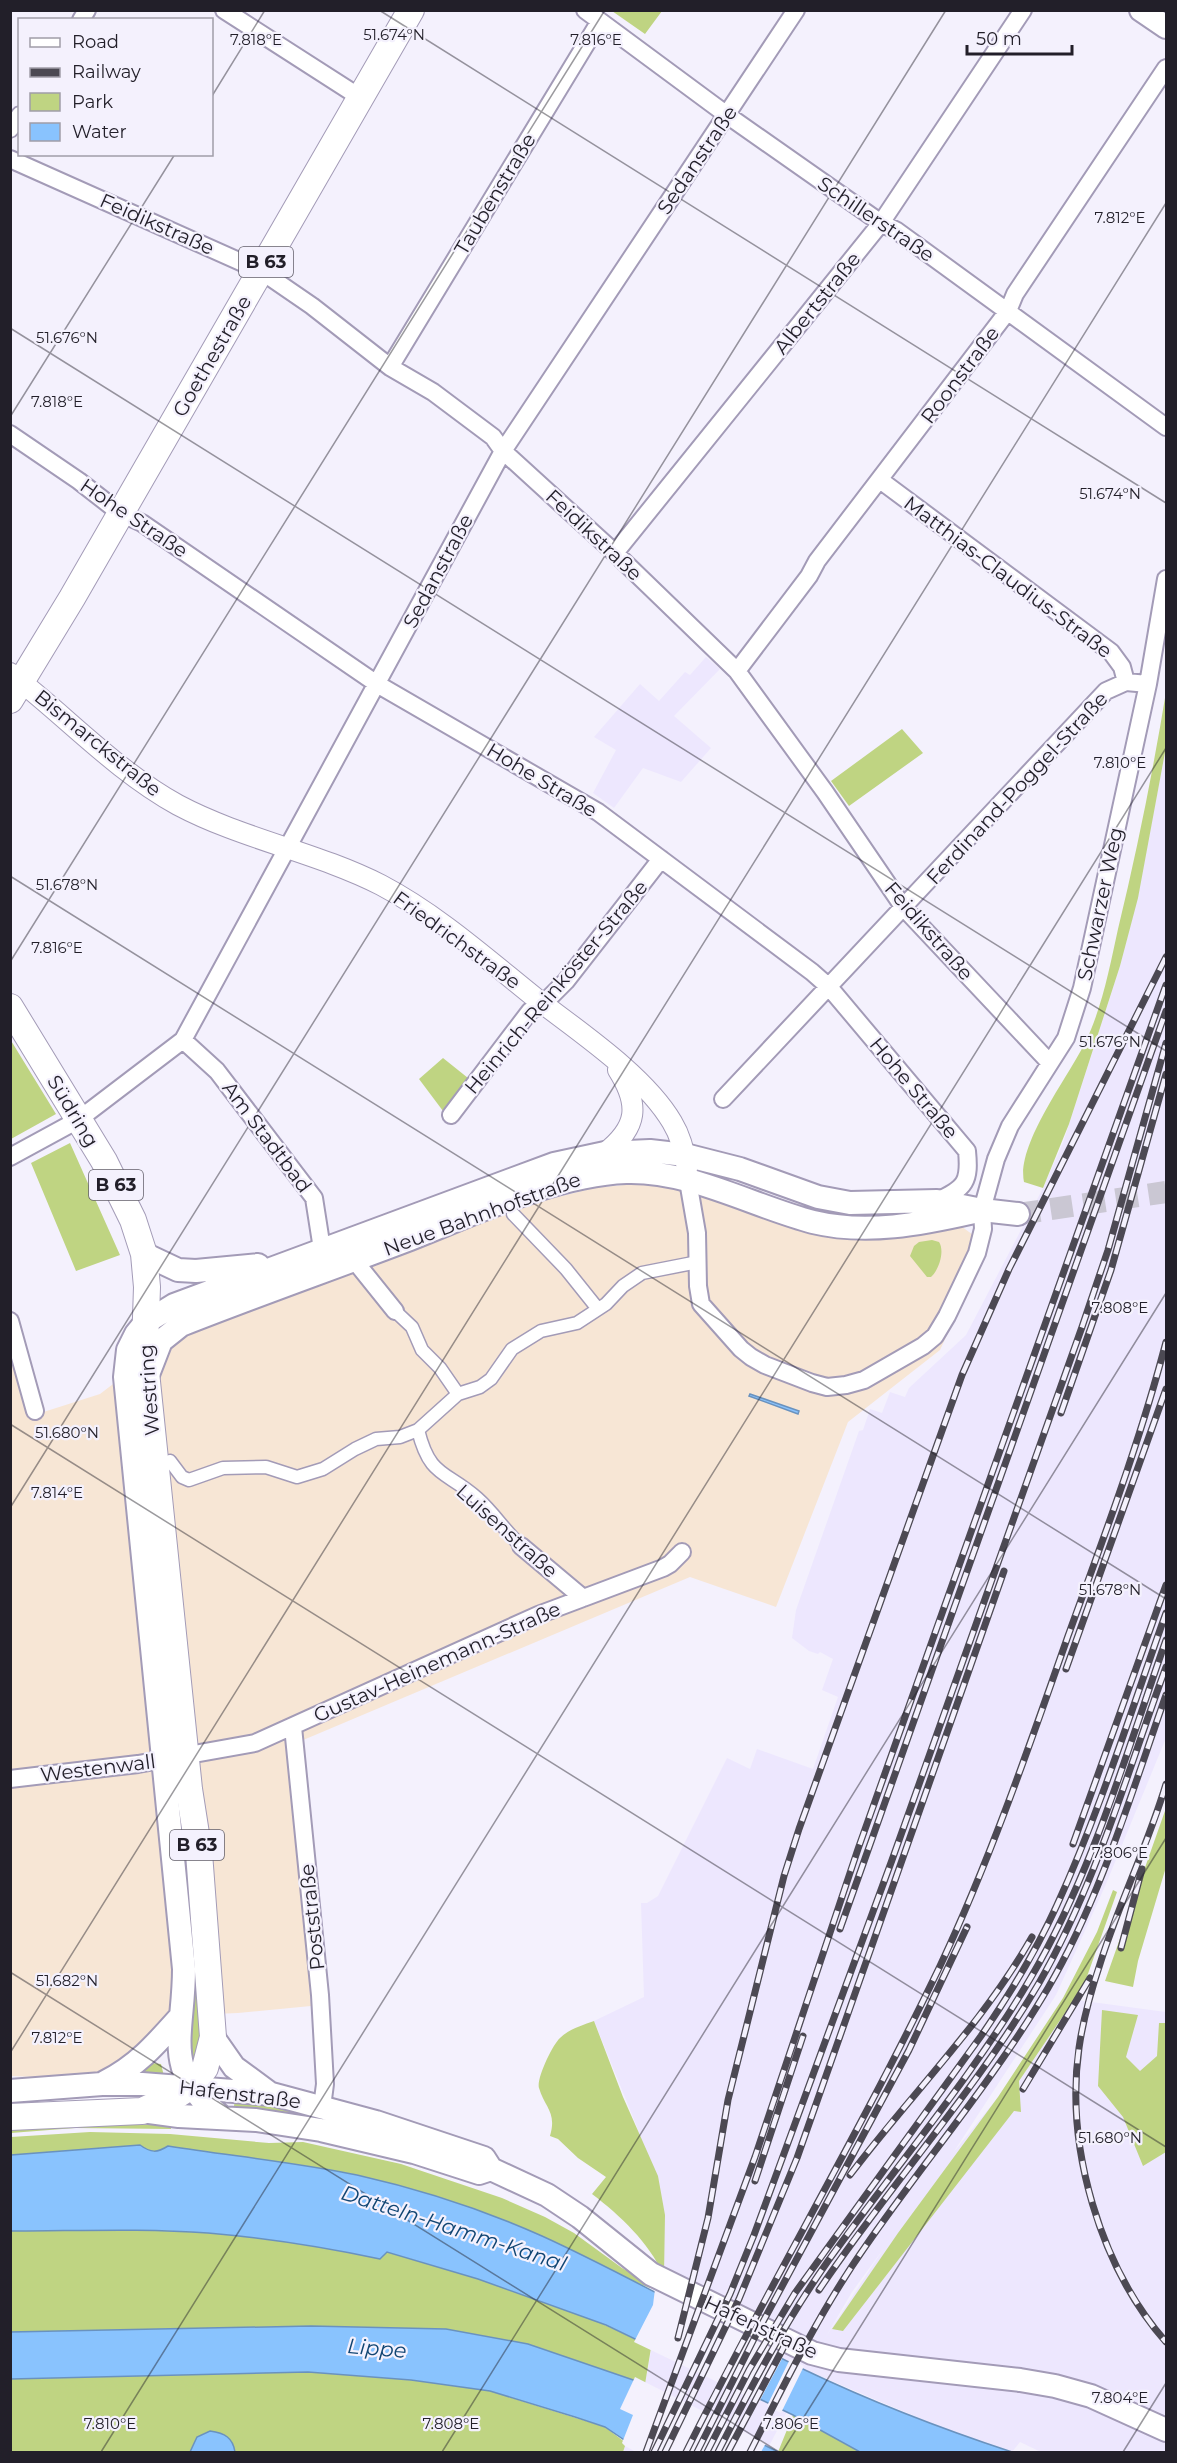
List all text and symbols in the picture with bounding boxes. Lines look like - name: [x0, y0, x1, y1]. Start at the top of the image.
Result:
- legend: [18, 18, 213, 156]
- scale bar: [967, 18, 1072, 56]
- text: 51.674°N: [363, 25, 425, 44]
- text: 50 m: [976, 28, 1022, 50]
- text: 7.818°E: [230, 30, 282, 49]
- text: 7.816°E: [570, 30, 622, 49]
- text: Road: [72, 31, 119, 53]
- text: Railway: [72, 61, 141, 83]
- text: Park: [72, 91, 113, 113]
- street label: Sedanstraße: [652, 101, 742, 219]
- text: Water: [72, 121, 127, 143]
- street label: Taubenstraße: [449, 129, 541, 259]
- street label: Schillerstraße: [813, 171, 939, 267]
- street label: Feidikstraße: [96, 188, 218, 260]
- text: 7.812°E: [1094, 208, 1146, 227]
- road number: B 63: [239, 247, 293, 277]
- street label: Albertstraße: [769, 247, 865, 359]
- street label: Goethestraße: [168, 291, 256, 421]
- street label: Roonstraße: [916, 322, 1004, 428]
- text: 51.676°N: [36, 328, 98, 347]
- text: 7.818°E: [31, 392, 83, 411]
- street label: Hohe Straße: [76, 473, 192, 563]
- street label: Feidikstraße: [541, 484, 647, 586]
- text: 51.674°N: [1079, 484, 1141, 503]
- street label: Matthias-Claudius-Straße: [899, 491, 1117, 663]
- street label: Sedanstraße: [398, 510, 478, 632]
- street label: Bismarckstraße: [30, 685, 166, 801]
- street label: Ferdinand-Poggel-Straße: [921, 687, 1113, 889]
- street label: Hohe Straße: [482, 738, 602, 822]
- text: 7.810°E: [1094, 753, 1146, 772]
- street label: Schwarzer Weg: [1072, 825, 1128, 983]
- text: 51.678°N: [36, 875, 98, 894]
- street label: Heinrich-Reinköster-Straße: [459, 875, 653, 1099]
- street label: Feidikstraße: [880, 877, 978, 985]
- street label: Friedrichstraße: [389, 886, 525, 994]
- text: 7.816°E: [31, 938, 83, 957]
- text: 51.676°N: [1079, 1032, 1141, 1051]
- street label: Hohe Straße: [865, 1033, 963, 1143]
- street label: Südring: [42, 1071, 104, 1151]
- street label: Am Stadtbad: [217, 1077, 317, 1197]
- street label: Neue Bahnhofstraße: [380, 1167, 584, 1261]
- road number: B 63: [89, 1170, 143, 1200]
- text: 7.808°E: [1092, 1298, 1148, 1317]
- street label: Westring: [134, 1344, 164, 1436]
- text: 51.680°N: [35, 1423, 99, 1442]
- street label: Luisenstraße: [451, 1479, 563, 1583]
- text: 7.814°E: [31, 1483, 83, 1502]
- text: 51.678°N: [1079, 1580, 1141, 1599]
- street label: Gustav-Heinemann-Straße: [310, 1597, 564, 1727]
- street label: Westenwall: [39, 1749, 157, 1787]
- road number: B 63: [170, 1830, 224, 1860]
- text: 7.806°E: [1092, 1843, 1148, 1862]
- street label: Poststraße: [294, 1863, 330, 1971]
- text: 51.682°N: [36, 1971, 98, 1990]
- text: 7.812°E: [31, 2028, 83, 2047]
- street label: Hafenstraße: [178, 2075, 302, 2113]
- text: 51.680°N: [1078, 2128, 1142, 2147]
- water label: Datteln-Hamm-Kanal: [338, 2180, 570, 2276]
- street label: Hafenstraße: [700, 2290, 822, 2364]
- water label: Lippe: [346, 2333, 408, 2363]
- text: 7.804°E: [1092, 2388, 1148, 2407]
- text: 7.810°E: [84, 2414, 136, 2433]
- text: 7.808°E: [423, 2414, 479, 2433]
- text: 7.806°E: [763, 2414, 819, 2433]

